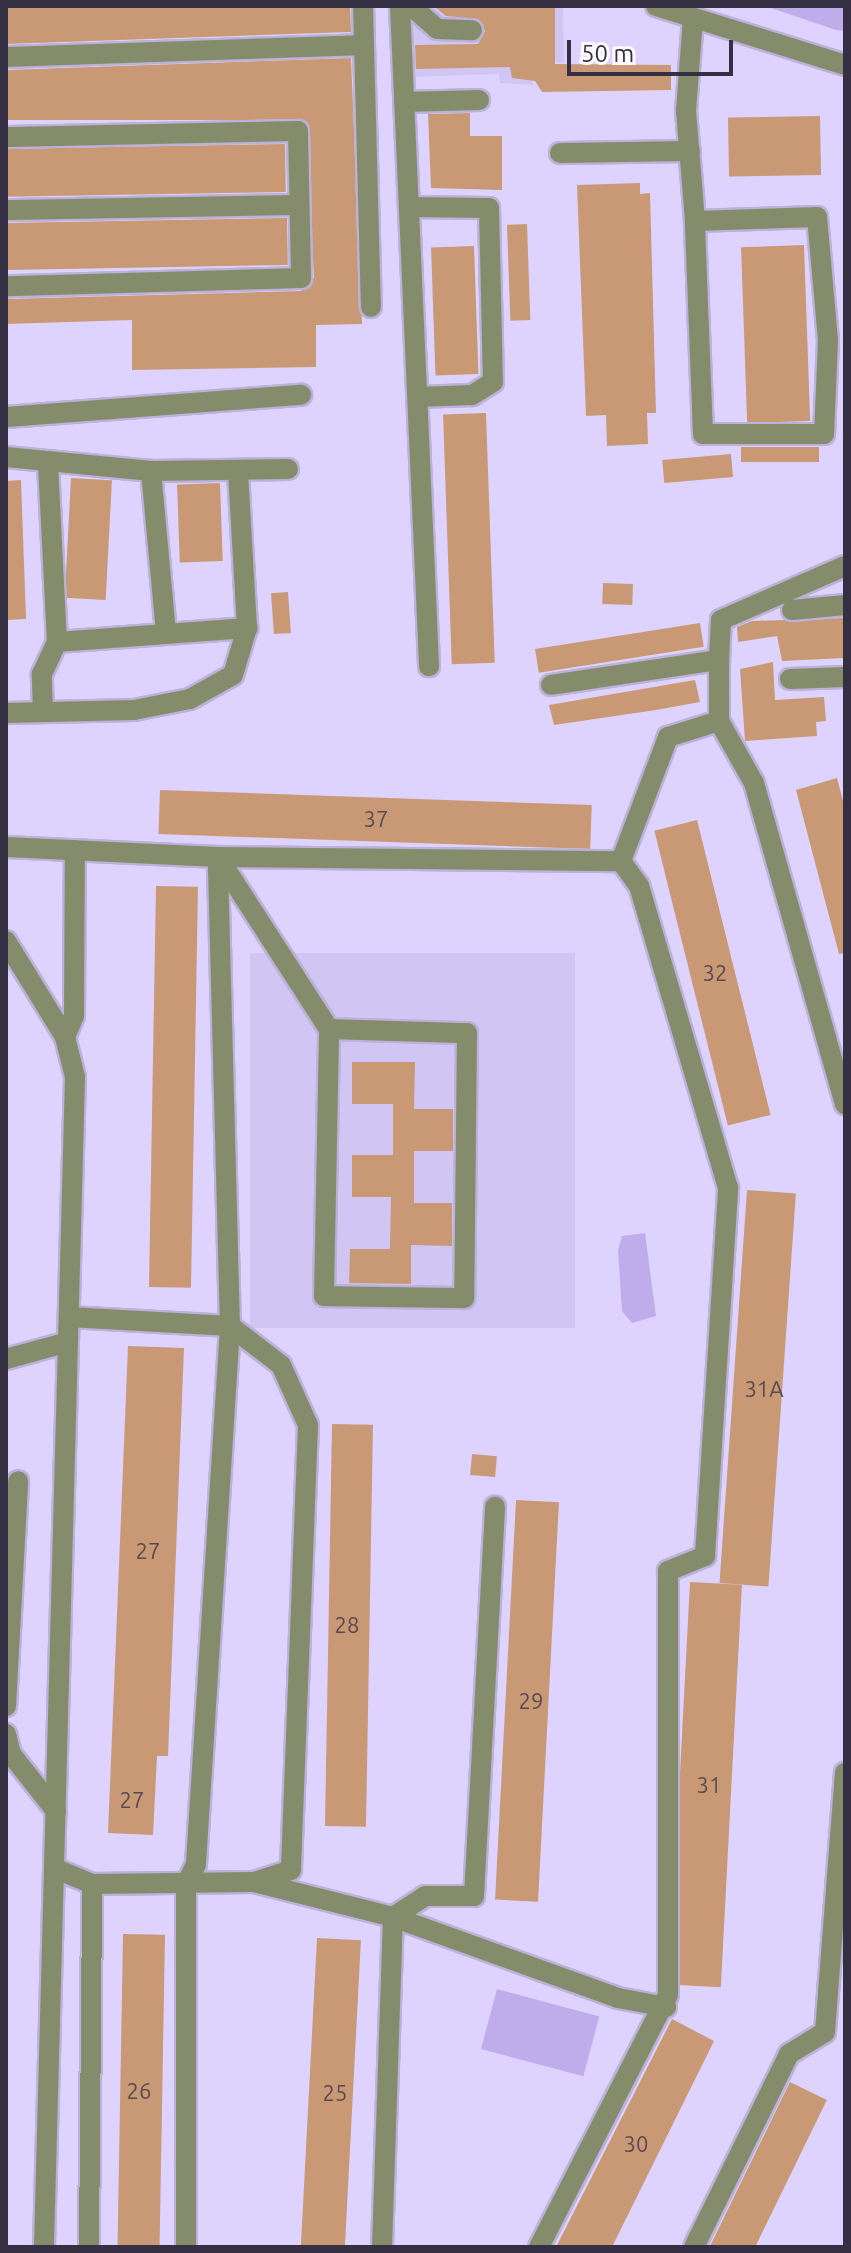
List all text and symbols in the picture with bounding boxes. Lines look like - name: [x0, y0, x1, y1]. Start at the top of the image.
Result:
- scale bar: [571, 24, 737, 74]
- text: 50 m: [581, 40, 634, 67]
- house number: 37: [364, 806, 388, 832]
- house number: 32: [703, 960, 727, 986]
- house number: 31А: [744, 1376, 784, 1402]
- house number: 27: [136, 1538, 160, 1564]
- house number: 28: [335, 1612, 359, 1638]
- house number: 29: [519, 1688, 543, 1714]
- house number: 31: [697, 1772, 721, 1798]
- house number: 27: [120, 1787, 144, 1813]
- house number: 26: [127, 2078, 151, 2104]
- house number: 25: [323, 2080, 347, 2106]
- house number: 30: [624, 2131, 648, 2157]

